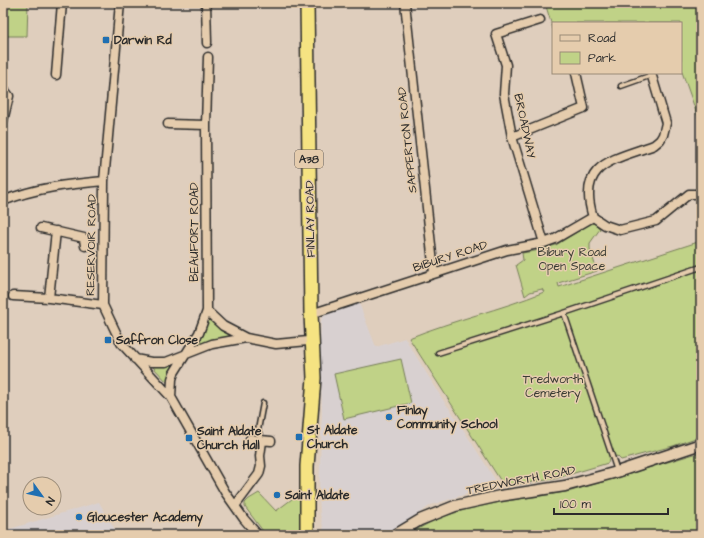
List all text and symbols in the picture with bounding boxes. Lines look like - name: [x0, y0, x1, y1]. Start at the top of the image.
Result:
- legend: [552, 22, 682, 74]
- text: Road: [588, 30, 616, 47]
- place label: Darwin Rd: [114, 32, 172, 49]
- marker: Darwin Rd: [101, 35, 111, 45]
- text: Park: [588, 50, 616, 67]
- street label: SAPPERTON ROAD: [393, 86, 422, 194]
- street label: BROADWAY: [509, 92, 540, 161]
- road number: A38: [295, 150, 323, 168]
- street label: FINLAY ROAD: [301, 180, 320, 258]
- street label: BEAUFORT ROAD: [186, 182, 203, 282]
- street label: RESERVOIR ROAD: [82, 194, 101, 296]
- street label: BIBURY ROAD: [411, 236, 490, 277]
- park label: Bibury Road Open Space: [538, 244, 606, 275]
- place label: Saffron Close: [115, 332, 198, 349]
- marker: Saffron Close: [103, 335, 113, 345]
- park label: Tredworth Cemetery: [523, 371, 583, 403]
- place label: Finlay Community School: [397, 402, 498, 434]
- marker: Finlay Community School: [384, 412, 394, 422]
- place label: St Aldate Church: [306, 422, 358, 453]
- place label: Saint Aldate Church Hall: [196, 423, 262, 454]
- marker: St Aldate Church: [294, 432, 304, 442]
- marker: Saint Aldate Church Hall: [184, 433, 194, 443]
- street label: TREDWORTH ROAD: [465, 462, 577, 499]
- north arrow: [22, 476, 62, 516]
- place label: Saint Aldate: [284, 487, 350, 504]
- marker: Saint Aldate: [272, 490, 282, 500]
- scale bar: [554, 490, 668, 516]
- text: N: [42, 494, 58, 508]
- text: 100 m: [560, 496, 591, 513]
- place label: Gloucester Academy: [87, 509, 203, 527]
- marker: Gloucester Academy: [74, 512, 84, 522]

